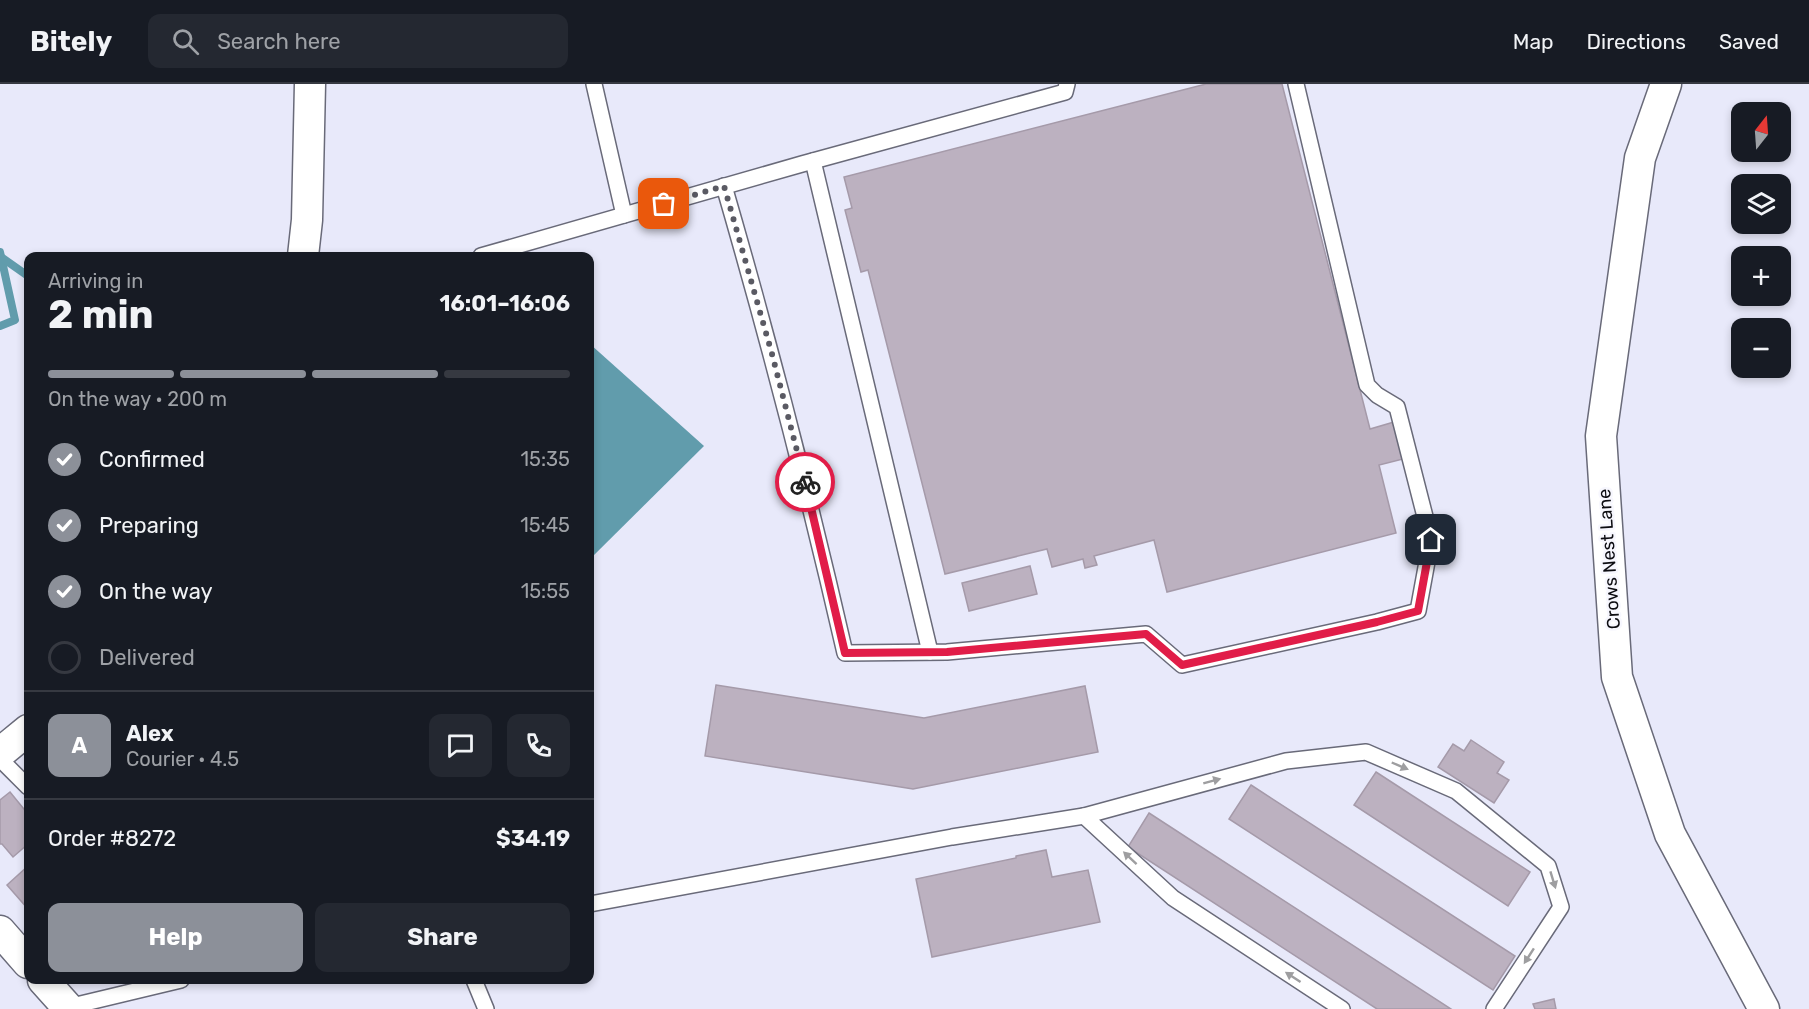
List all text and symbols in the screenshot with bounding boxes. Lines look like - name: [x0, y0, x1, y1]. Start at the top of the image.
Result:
- search box: [148, 14, 568, 68]
- text: Bitely: [30, 25, 112, 58]
- icon: search: [169, 25, 202, 58]
- text: Search here: [217, 28, 341, 55]
- text: Map: [1513, 29, 1554, 54]
- text: Directions: [1587, 29, 1686, 54]
- text: Saved: [1719, 29, 1779, 54]
- north arrow: [1731, 102, 1791, 162]
- map controls: [1731, 102, 1791, 378]
- button: layers: [1731, 174, 1791, 234]
- pin: [638, 178, 689, 229]
- icon: bag: [647, 187, 680, 220]
- button: +: [1731, 246, 1791, 306]
- text: Arriving in: [48, 269, 143, 293]
- text: 16:01–16:06: [440, 290, 570, 317]
- text: 2 min: [48, 292, 154, 338]
- button: −: [1731, 318, 1791, 378]
- text: On the way · 200 m: [48, 387, 227, 411]
- icon: check: [48, 443, 81, 476]
- text: Confirmed: [99, 446, 205, 473]
- text: 15:35: [521, 447, 570, 471]
- courier: [775, 452, 835, 512]
- icon: bike: [789, 466, 822, 499]
- street label: Crows Nest Lane: [1593, 488, 1625, 630]
- icon: check: [48, 509, 81, 542]
- text: Preparing: [99, 512, 199, 539]
- text: 15:45: [520, 513, 570, 537]
- pin: [1405, 514, 1456, 565]
- icon: home: [1414, 523, 1447, 556]
- icon: check: [48, 575, 81, 608]
- text: On the way: [99, 578, 213, 605]
- text: 15:55: [521, 579, 570, 603]
- text: Delivered: [99, 644, 195, 671]
- button: chat: [429, 714, 492, 777]
- button: phone: [507, 714, 570, 777]
- text: Alex: [126, 720, 174, 747]
- text: A: [72, 732, 87, 759]
- text: Courier · 4.5: [126, 747, 239, 771]
- one-way arrow: [1392, 762, 1409, 771]
- one-way arrow: [1203, 776, 1221, 785]
- text: Order #8272: [48, 825, 176, 852]
- text: $34.19: [496, 825, 570, 852]
- one-way arrow: [1123, 851, 1138, 865]
- one-way arrow: [1549, 872, 1558, 890]
- button: Help: [48, 903, 303, 972]
- button: Share: [315, 903, 570, 972]
- one-way arrow: [1524, 948, 1535, 964]
- one-way arrow: [1285, 972, 1301, 983]

